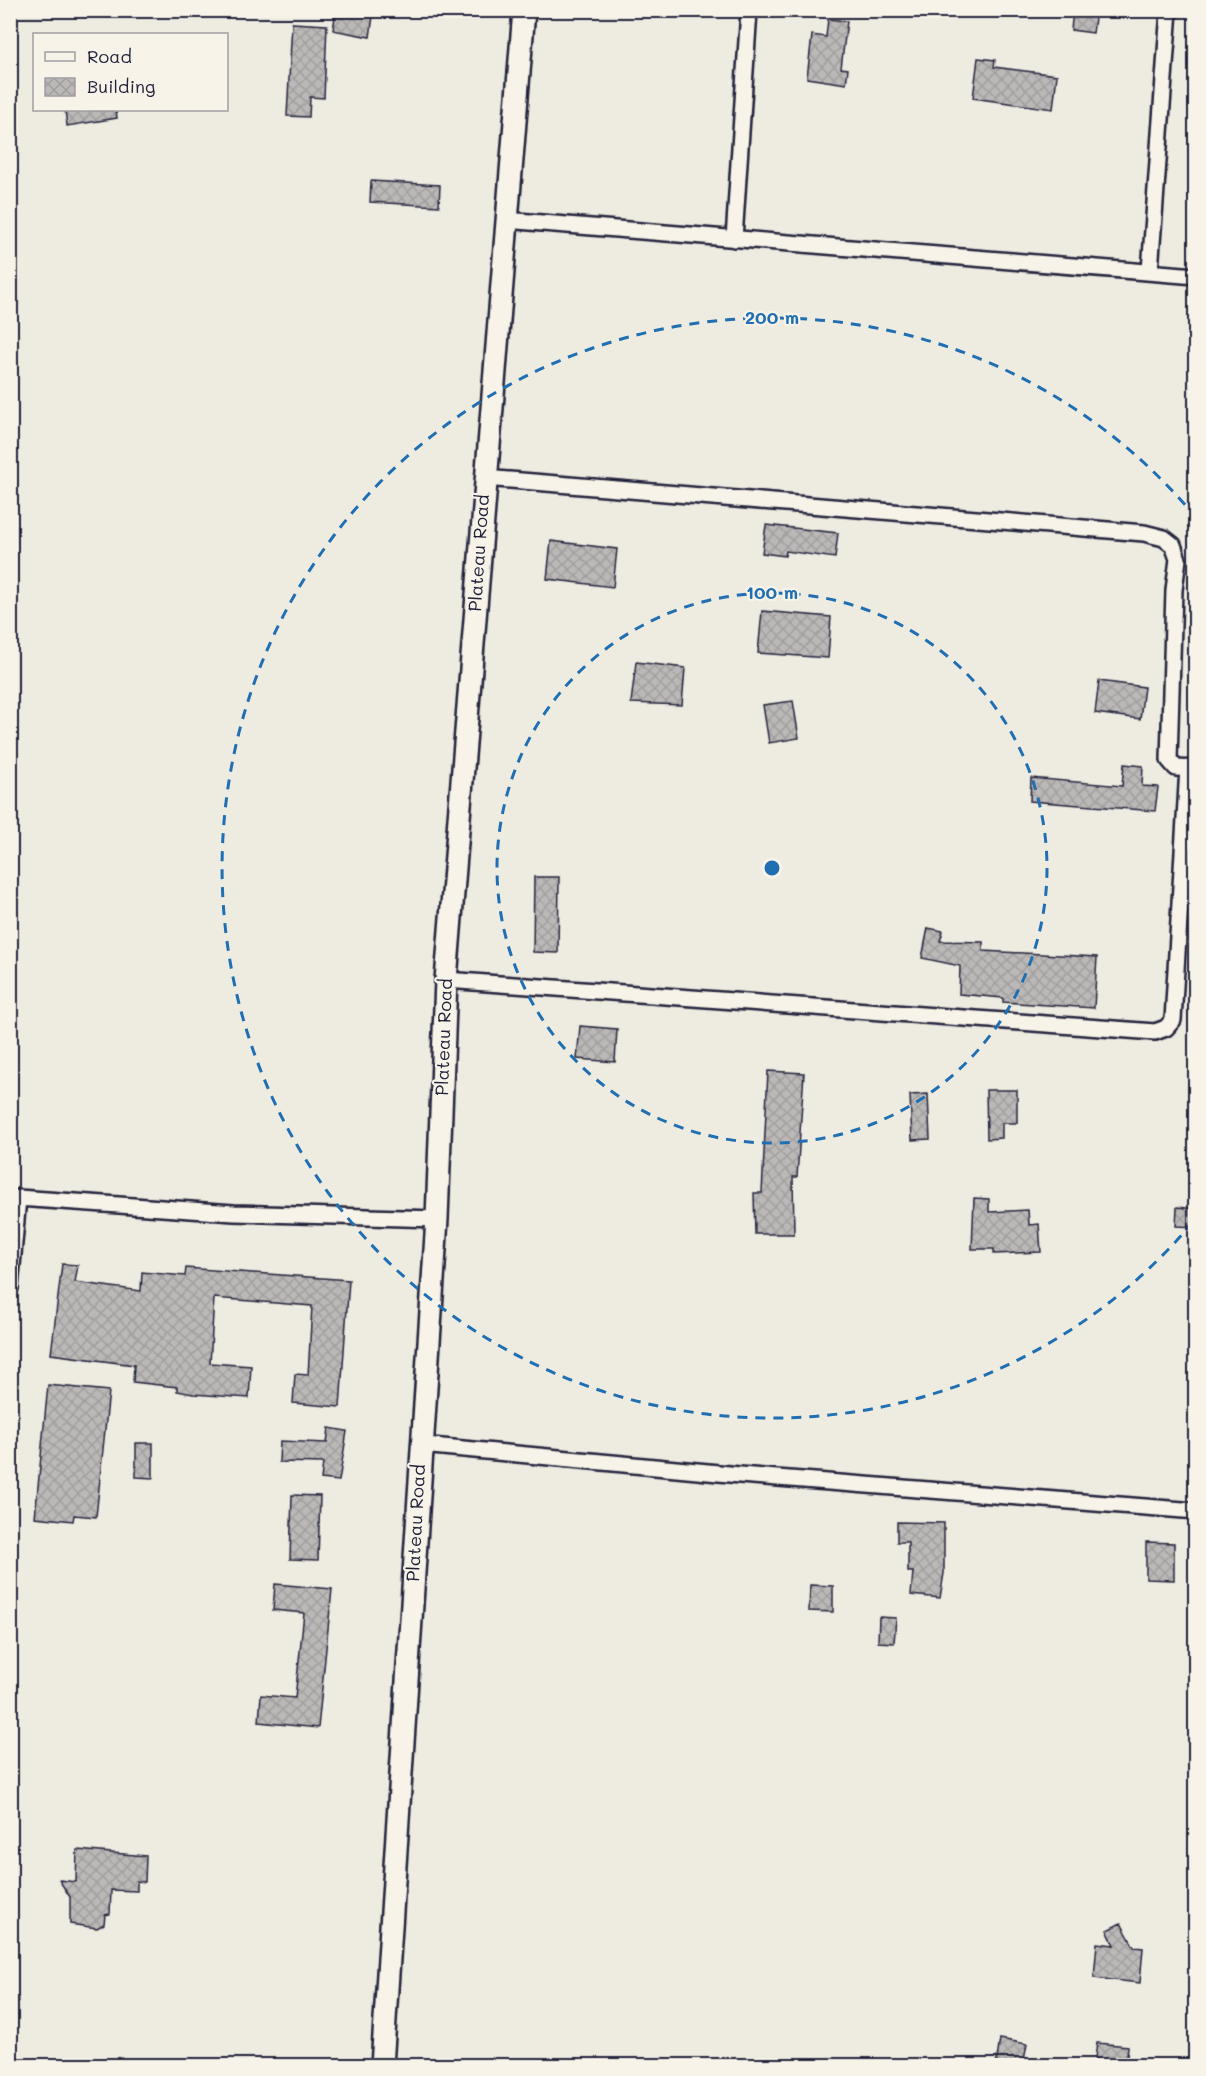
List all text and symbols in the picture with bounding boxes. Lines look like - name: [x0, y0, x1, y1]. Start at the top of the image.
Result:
- legend: [33, 33, 228, 111]
- text: Road: [87, 44, 132, 68]
- text: Building: [87, 74, 155, 98]
- text: 200 m: [745, 305, 799, 329]
- street label: Plateau Road: [462, 494, 494, 612]
- text: 100 m: [746, 580, 798, 604]
- centre of rings: [762, 858, 782, 878]
- street label: Plateau Road: [429, 978, 457, 1096]
- street label: Plateau Road: [400, 1464, 430, 1582]

